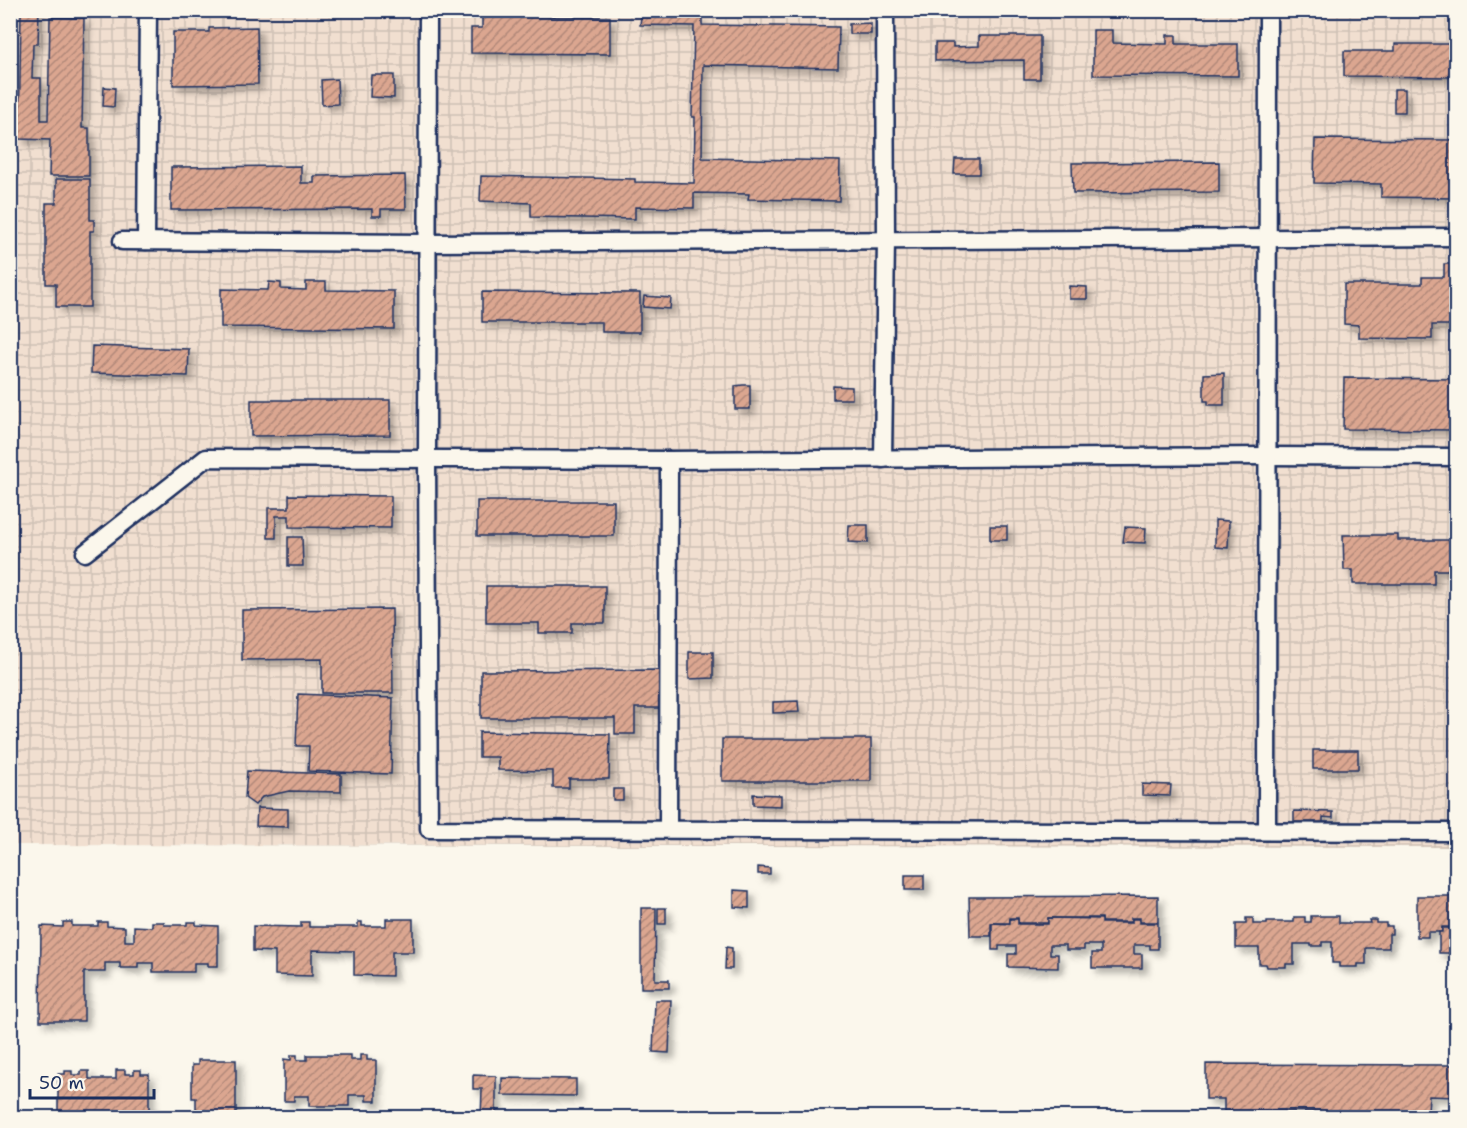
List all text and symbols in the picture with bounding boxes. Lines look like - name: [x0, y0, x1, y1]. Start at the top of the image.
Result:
- scale bar: [30, 1062, 154, 1100]
- text: 50 m: [39, 1071, 84, 1095]

